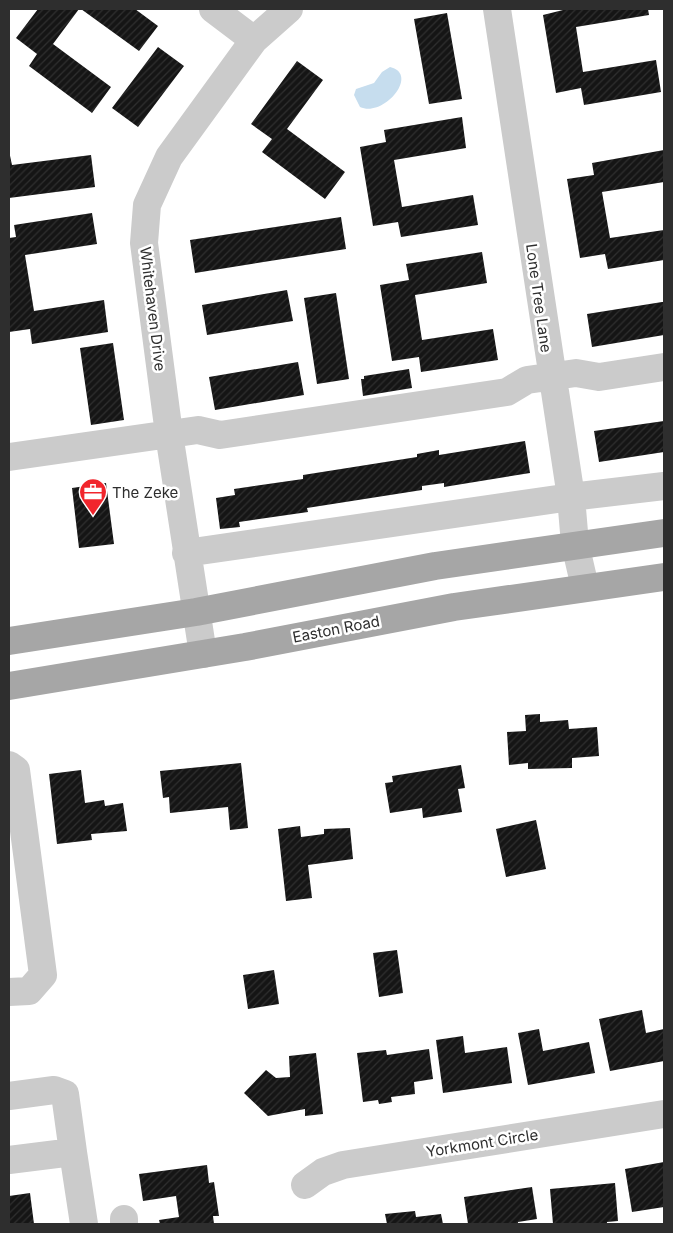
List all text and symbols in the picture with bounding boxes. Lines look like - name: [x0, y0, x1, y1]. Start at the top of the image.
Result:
- street label: Lone Tree Lane: [522, 242, 556, 354]
- street label: Whitehaven Drive: [136, 246, 170, 372]
- office icon: The Zeke: [78, 477, 108, 516]
- place label: The Zeke: [112, 483, 178, 502]
- street label: Easton Road: [291, 611, 381, 647]
- street label: Yorkmont Circle: [425, 1125, 539, 1161]

